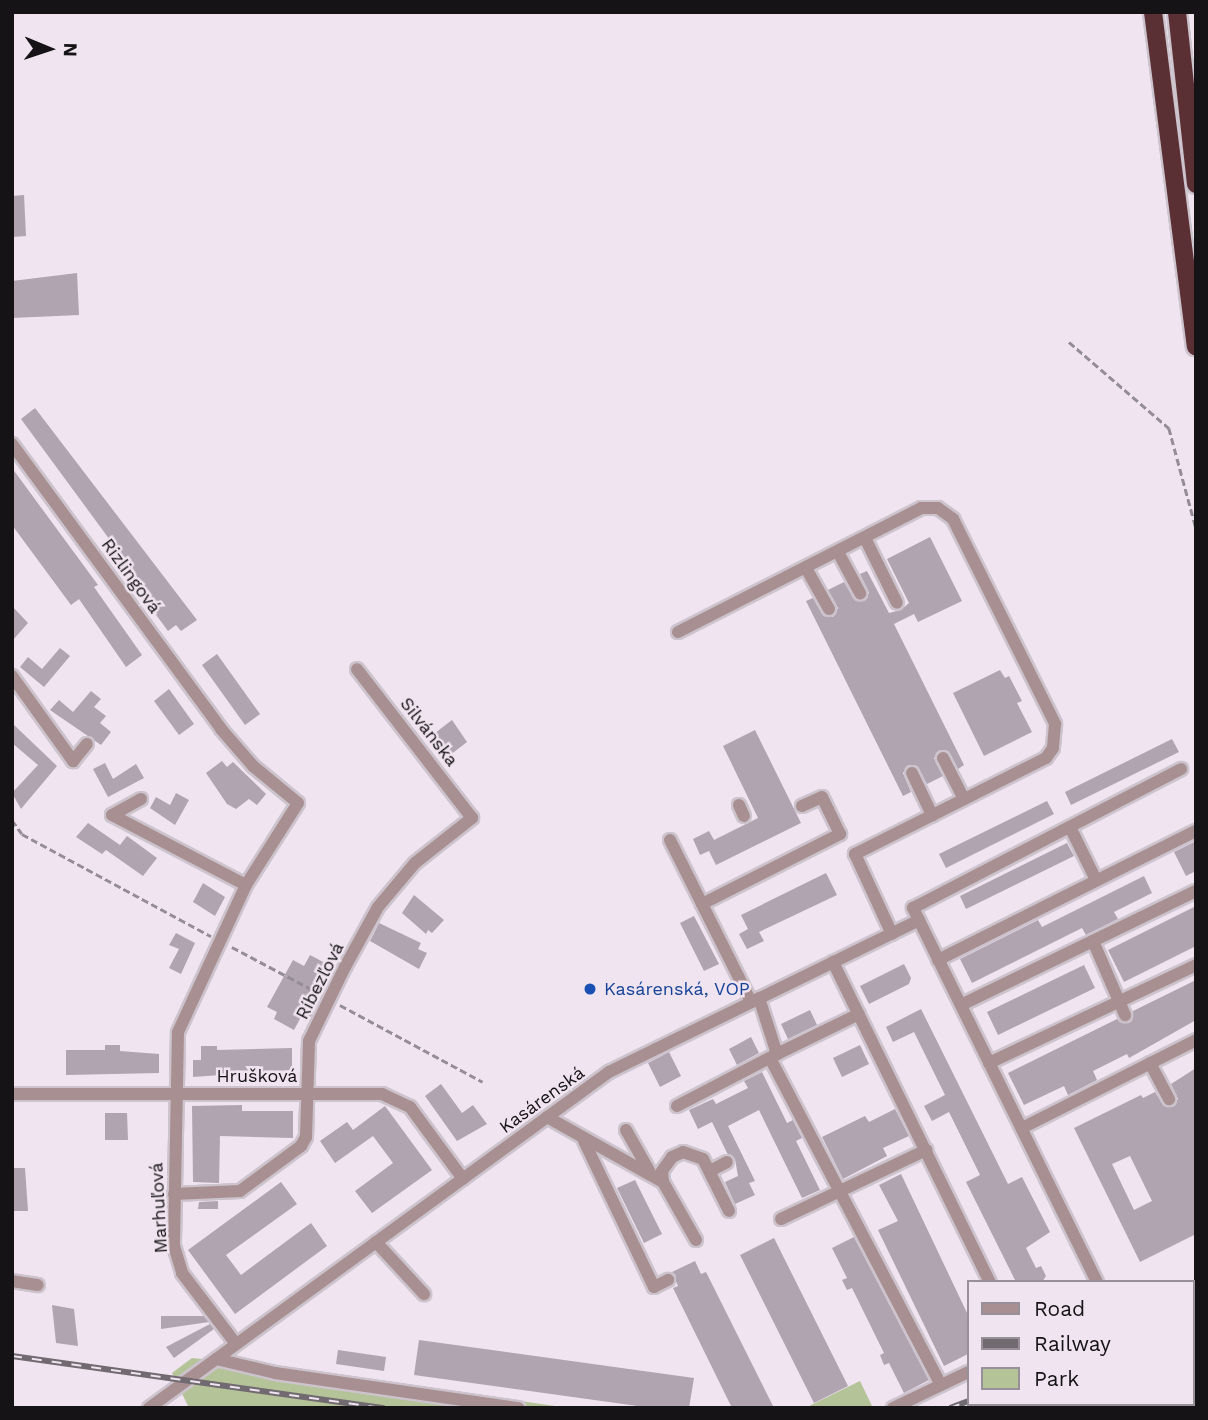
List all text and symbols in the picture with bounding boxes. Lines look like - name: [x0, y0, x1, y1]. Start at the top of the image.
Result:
- north arrow: [14, 14, 84, 84]
- text: N: [59, 42, 82, 57]
- street label: Rizlingová: [97, 534, 165, 618]
- street label: Silvánska: [395, 693, 463, 771]
- street label: Ríbezľová: [291, 939, 349, 1023]
- place label: Kasárenská, VOP: [604, 978, 750, 1000]
- marker: Kasárenská, VOP: [582, 981, 598, 997]
- street label: Kasárenská: [495, 1062, 589, 1138]
- street label: Hrušková: [216, 1065, 298, 1087]
- street label: Marhuľová: [146, 1162, 172, 1254]
- legend: [967, 1280, 1194, 1406]
- text: Road: [1034, 1296, 1085, 1321]
- text: Railway: [1034, 1331, 1111, 1356]
- text: Park: [1034, 1366, 1079, 1391]

